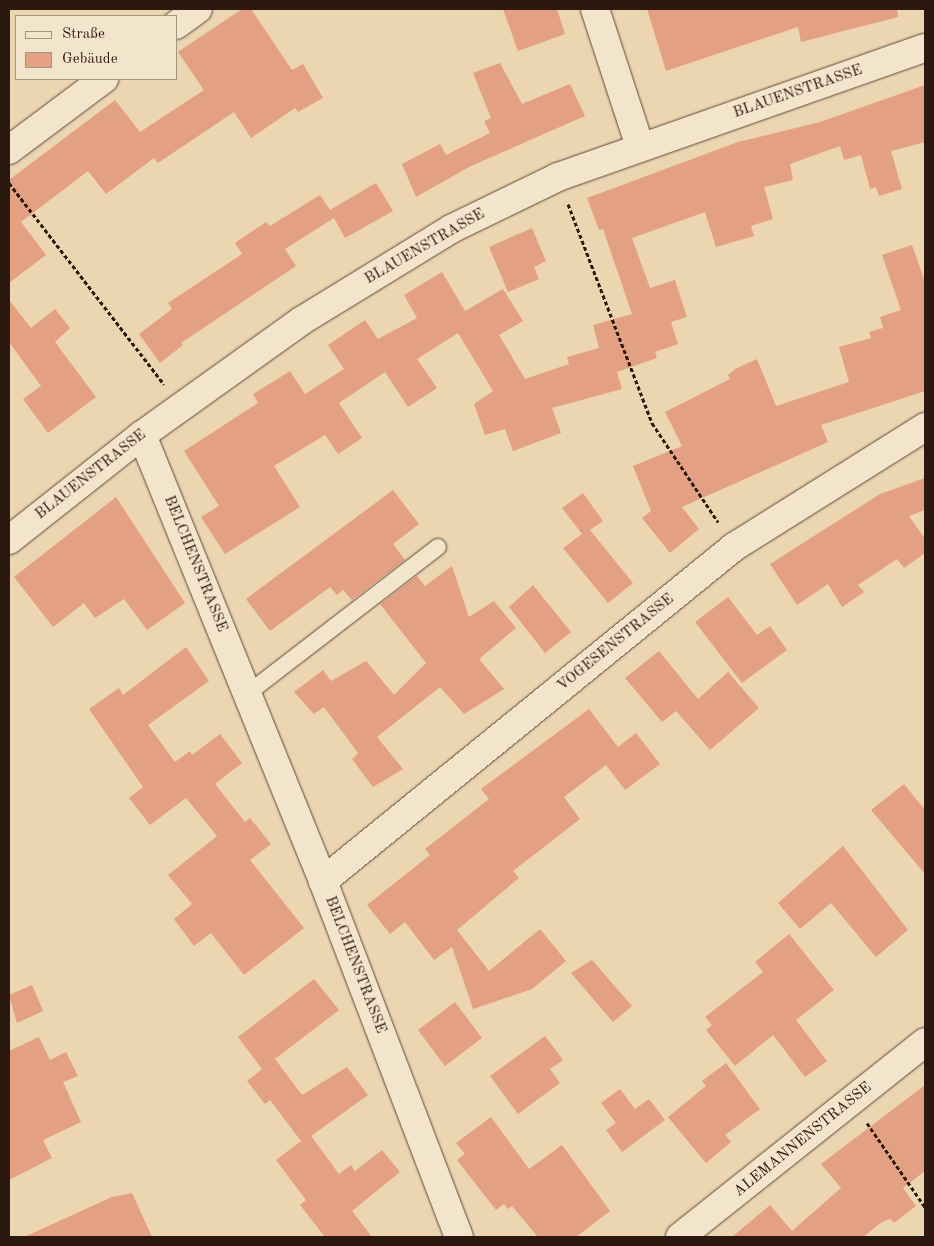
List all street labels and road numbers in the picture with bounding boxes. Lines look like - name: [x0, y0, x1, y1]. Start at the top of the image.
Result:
- street label: BLAUENSTRASSE: [731, 61, 865, 123]
- street label: BLAUENSTRASSE: [362, 205, 488, 289]
- street label: BLAUENSTRASSE: [32, 426, 150, 524]
- street label: BELCHENSTRASSE: [159, 493, 231, 635]
- street label: VOGESENSTRASSE: [554, 590, 678, 696]
- street label: BELCHENSTRASSE: [320, 894, 390, 1036]
- street label: ALEMANNENSTRASSE: [730, 1079, 876, 1201]

